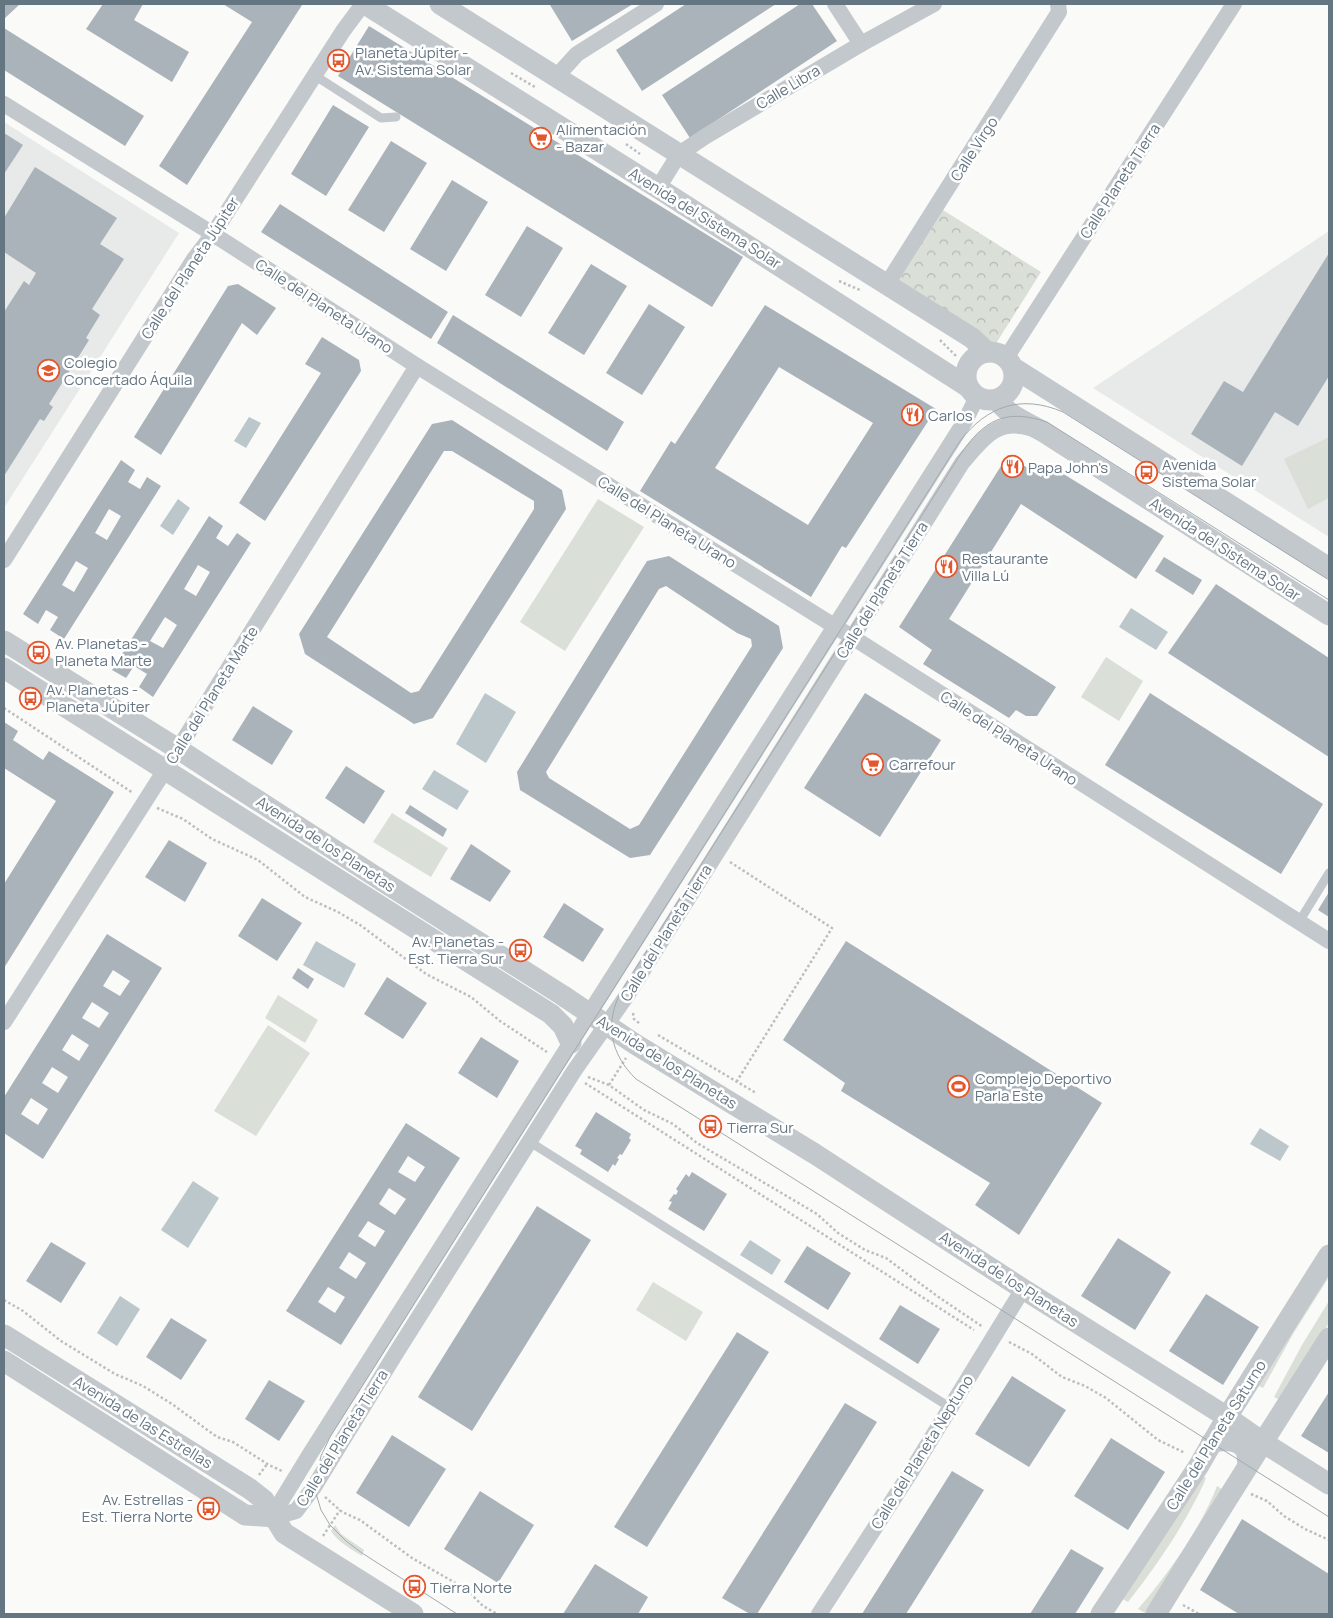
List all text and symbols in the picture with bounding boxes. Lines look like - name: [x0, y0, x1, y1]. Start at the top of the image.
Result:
- place label: Planeta Júpiter - Av. Sistema Solar: [355, 42, 472, 80]
- bus stop icon: Planeta Júpiter - Av. Sistema Solar: [327, 49, 351, 73]
- street label: Calle Libra: [752, 60, 824, 114]
- street label: Calle Virgo: [945, 113, 1003, 185]
- place label: Alimentación - Bazar: [556, 119, 646, 157]
- street label: Calle Planeta Tierra: [1075, 119, 1165, 243]
- supermarket icon: Alimentación - Bazar: [528, 126, 552, 150]
- street label: Avenida del Sistema Solar: [625, 163, 786, 274]
- street label: Calle del Planeta Júpiter: [136, 192, 244, 343]
- street label: Calle del Planeta Urano: [251, 254, 397, 358]
- place label: Colegio Concertado Áquila: [64, 352, 192, 390]
- school or university icon: Colegio Concertado Áquila: [36, 359, 60, 383]
- restaurant icon: Carlos: [900, 403, 924, 427]
- place label: Carlos: [928, 405, 973, 426]
- place label: Avenida Sistema Solar: [1162, 454, 1257, 492]
- restaurant icon: Papa John's: [1000, 455, 1024, 479]
- place label: Papa John's: [1028, 457, 1108, 478]
- bus stop icon: Avenida Sistema Solar: [1134, 461, 1158, 485]
- street label: Calle del Planeta Urano: [594, 471, 740, 573]
- street label: Avenida del Sistema Solar: [1146, 492, 1305, 606]
- street label: Calle del Planeta Tierra: [831, 517, 933, 663]
- place label: Restaurante Villa Lú: [962, 548, 1048, 586]
- restaurant icon: Restaurante Villa Lú: [934, 555, 958, 579]
- street label: Calle del Planeta Marte: [161, 622, 263, 768]
- place label: Av. Planetas - Planeta Marte: [55, 633, 152, 671]
- bus stop icon: Av. Planetas - Planeta Marte: [27, 640, 51, 664]
- place label: Av. Planetas - Planeta Júpiter: [46, 679, 151, 717]
- bus stop icon: Av. Planetas - Planeta Júpiter: [18, 686, 42, 710]
- street label: Calle del Planeta Urano: [936, 686, 1082, 790]
- supermarket icon: Carrefour: [861, 752, 885, 776]
- place label: Carrefour: [889, 754, 956, 775]
- street label: Avenida de los Planetas: [252, 791, 400, 897]
- street label: Calle del Planeta Tierra: [615, 860, 717, 1006]
- place label: Av. Planetas - Est. Tierra Sur: [408, 931, 505, 969]
- bus stop icon: Av. Planetas - Est. Tierra Sur: [508, 938, 532, 962]
- street label: Avenida de los Planetas: [593, 1010, 741, 1114]
- place label: Complejo Deportivo Parla Este: [975, 1068, 1112, 1106]
- sports icon: Complejo Deportivo Parla Este: [947, 1075, 971, 1099]
- bus stop icon: Tierra Sur: [699, 1115, 723, 1139]
- place label: Tierra Sur: [727, 1117, 794, 1138]
- street label: Avenida de los Planetas: [935, 1226, 1083, 1332]
- street label: Calle del Planeta Saturno: [1161, 1356, 1271, 1514]
- street label: Calle del Planeta Tierra: [291, 1365, 393, 1511]
- street label: Avenida de las Estrellas: [69, 1371, 217, 1473]
- street label: Calle del Planeta Neptuno: [866, 1371, 978, 1533]
- place label: Av. Estrellas - Est. Tierra Norte: [82, 1489, 193, 1527]
- bus stop icon: Av. Estrellas - Est. Tierra Norte: [197, 1496, 221, 1520]
- bus stop icon: Tierra Norte: [402, 1575, 426, 1599]
- place label: Tierra Norte: [430, 1577, 512, 1598]

